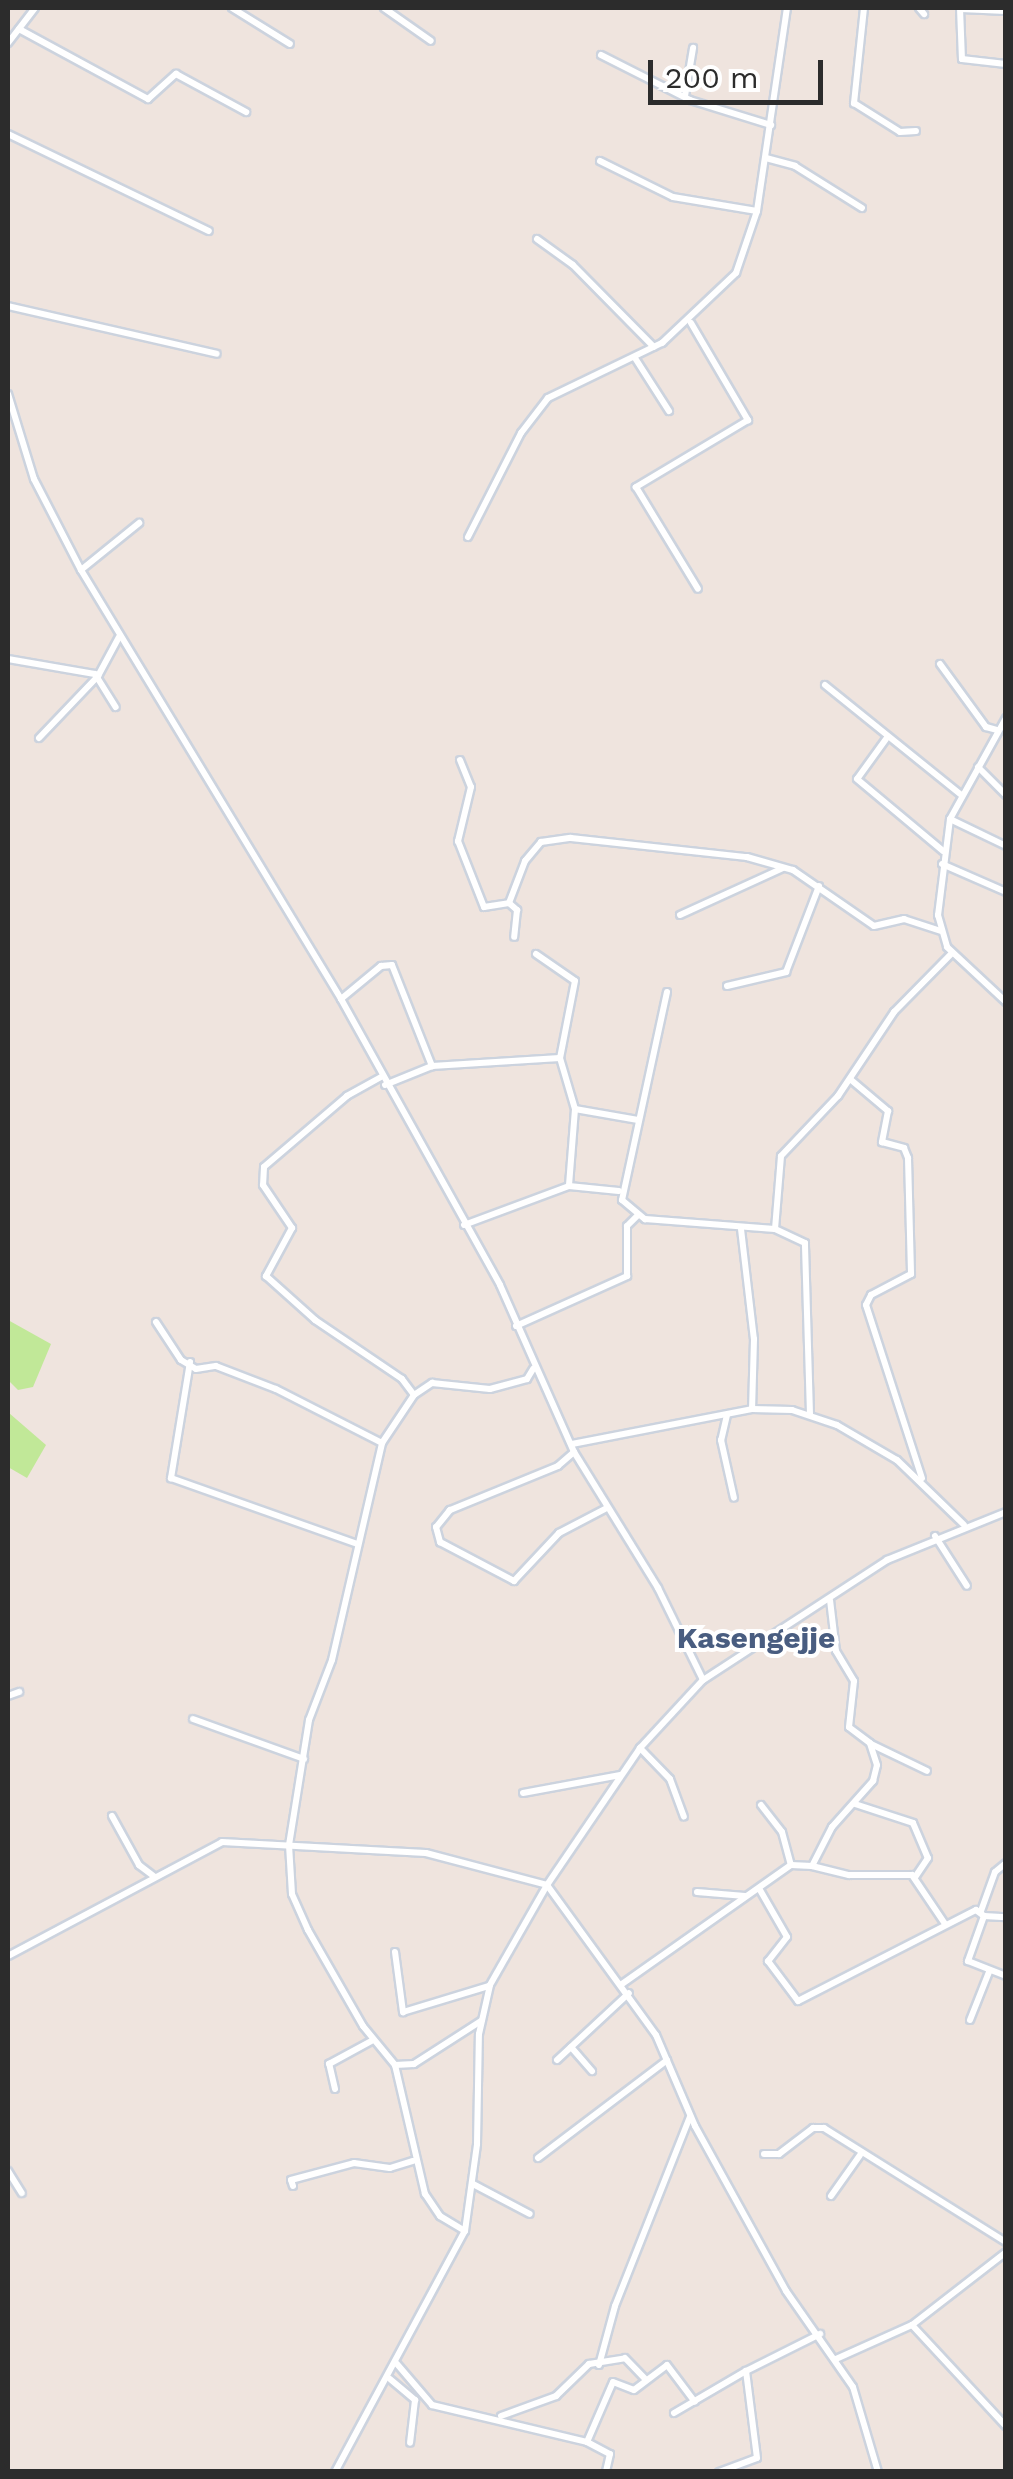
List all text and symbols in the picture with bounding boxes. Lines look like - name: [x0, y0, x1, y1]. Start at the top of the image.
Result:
- scale bar: [653, 40, 828, 102]
- text: 200 m: [665, 60, 759, 95]
- district label: Kasengejje: [677, 1620, 835, 1656]

